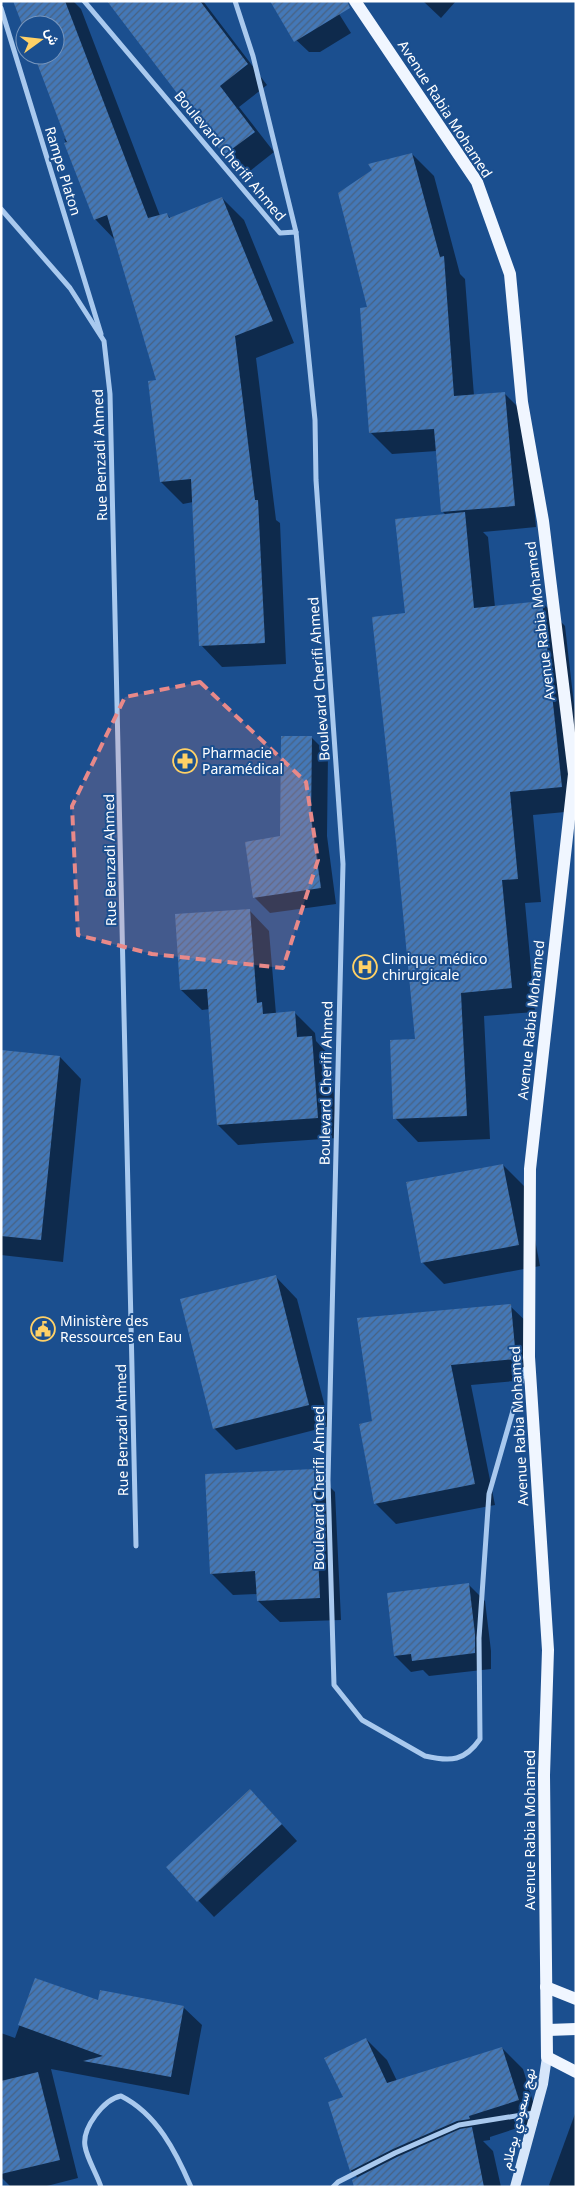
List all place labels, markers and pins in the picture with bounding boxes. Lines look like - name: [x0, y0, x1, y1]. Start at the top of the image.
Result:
- place label: Pharmacie Paramédical: [202, 743, 283, 778]
- pharmacy icon: Pharmacie Paramédical: [172, 748, 198, 774]
- place label: Clinique médico chirurgicale: [382, 949, 488, 984]
- hospital icon: Clinique médico chirurgicale: [352, 954, 378, 980]
- place label: Ministère des Ressources en Eau: [60, 1311, 182, 1346]
- public building icon: Ministère des Ressources en Eau: [30, 1316, 56, 1342]

